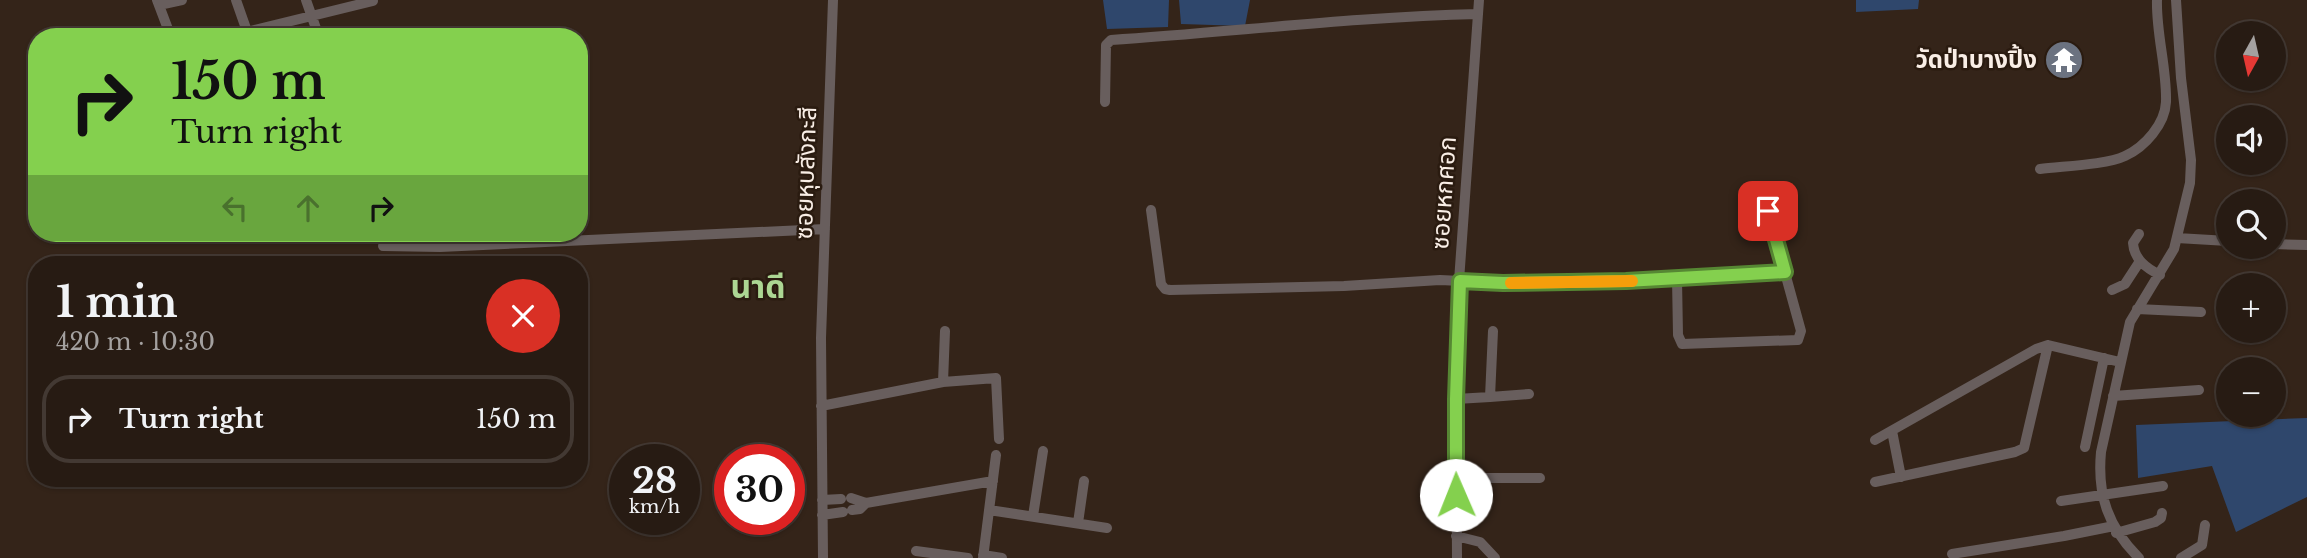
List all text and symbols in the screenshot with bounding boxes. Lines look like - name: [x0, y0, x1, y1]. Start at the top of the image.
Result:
- north arrow: [2216, 21, 2286, 91]
- map controls: [2216, 21, 2286, 427]
- temple icon: วัดป่าบางปิ้ง: [2043, 39, 2085, 81]
- place label: วัดป่าบางปิ้ง: [1915, 44, 2037, 74]
- text: 150 m: [171, 51, 326, 112]
- icon: right: [56, 56, 147, 147]
- button: sound: [2216, 105, 2286, 175]
- street label: ซอยหุบสังกะสี: [789, 106, 823, 240]
- text: Turn right: [171, 112, 342, 152]
- street label: ซอยหกศอก: [1425, 136, 1462, 250]
- pin: [1738, 181, 1798, 241]
- icon: left: [216, 189, 254, 227]
- icon: ahead: [289, 189, 327, 227]
- icon: right: [362, 189, 400, 227]
- button: search: [2216, 189, 2286, 259]
- icon: arrive: [1749, 192, 1787, 230]
- district label: นาดี: [731, 267, 785, 307]
- button: +: [2216, 273, 2286, 343]
- text: 1 min: [56, 276, 178, 328]
- button: close: [486, 279, 560, 353]
- text: 420 m · 10:30: [56, 328, 215, 356]
- button: −: [2216, 357, 2286, 427]
- icon: right: [60, 400, 98, 438]
- text: Turn right: [119, 403, 264, 435]
- text: 150 m: [476, 403, 556, 435]
- speed limit sign: 30: [714, 444, 805, 535]
- position arrow: [1419, 458, 1493, 532]
- text: 28: [632, 459, 677, 502]
- text: km/h: [629, 496, 680, 518]

